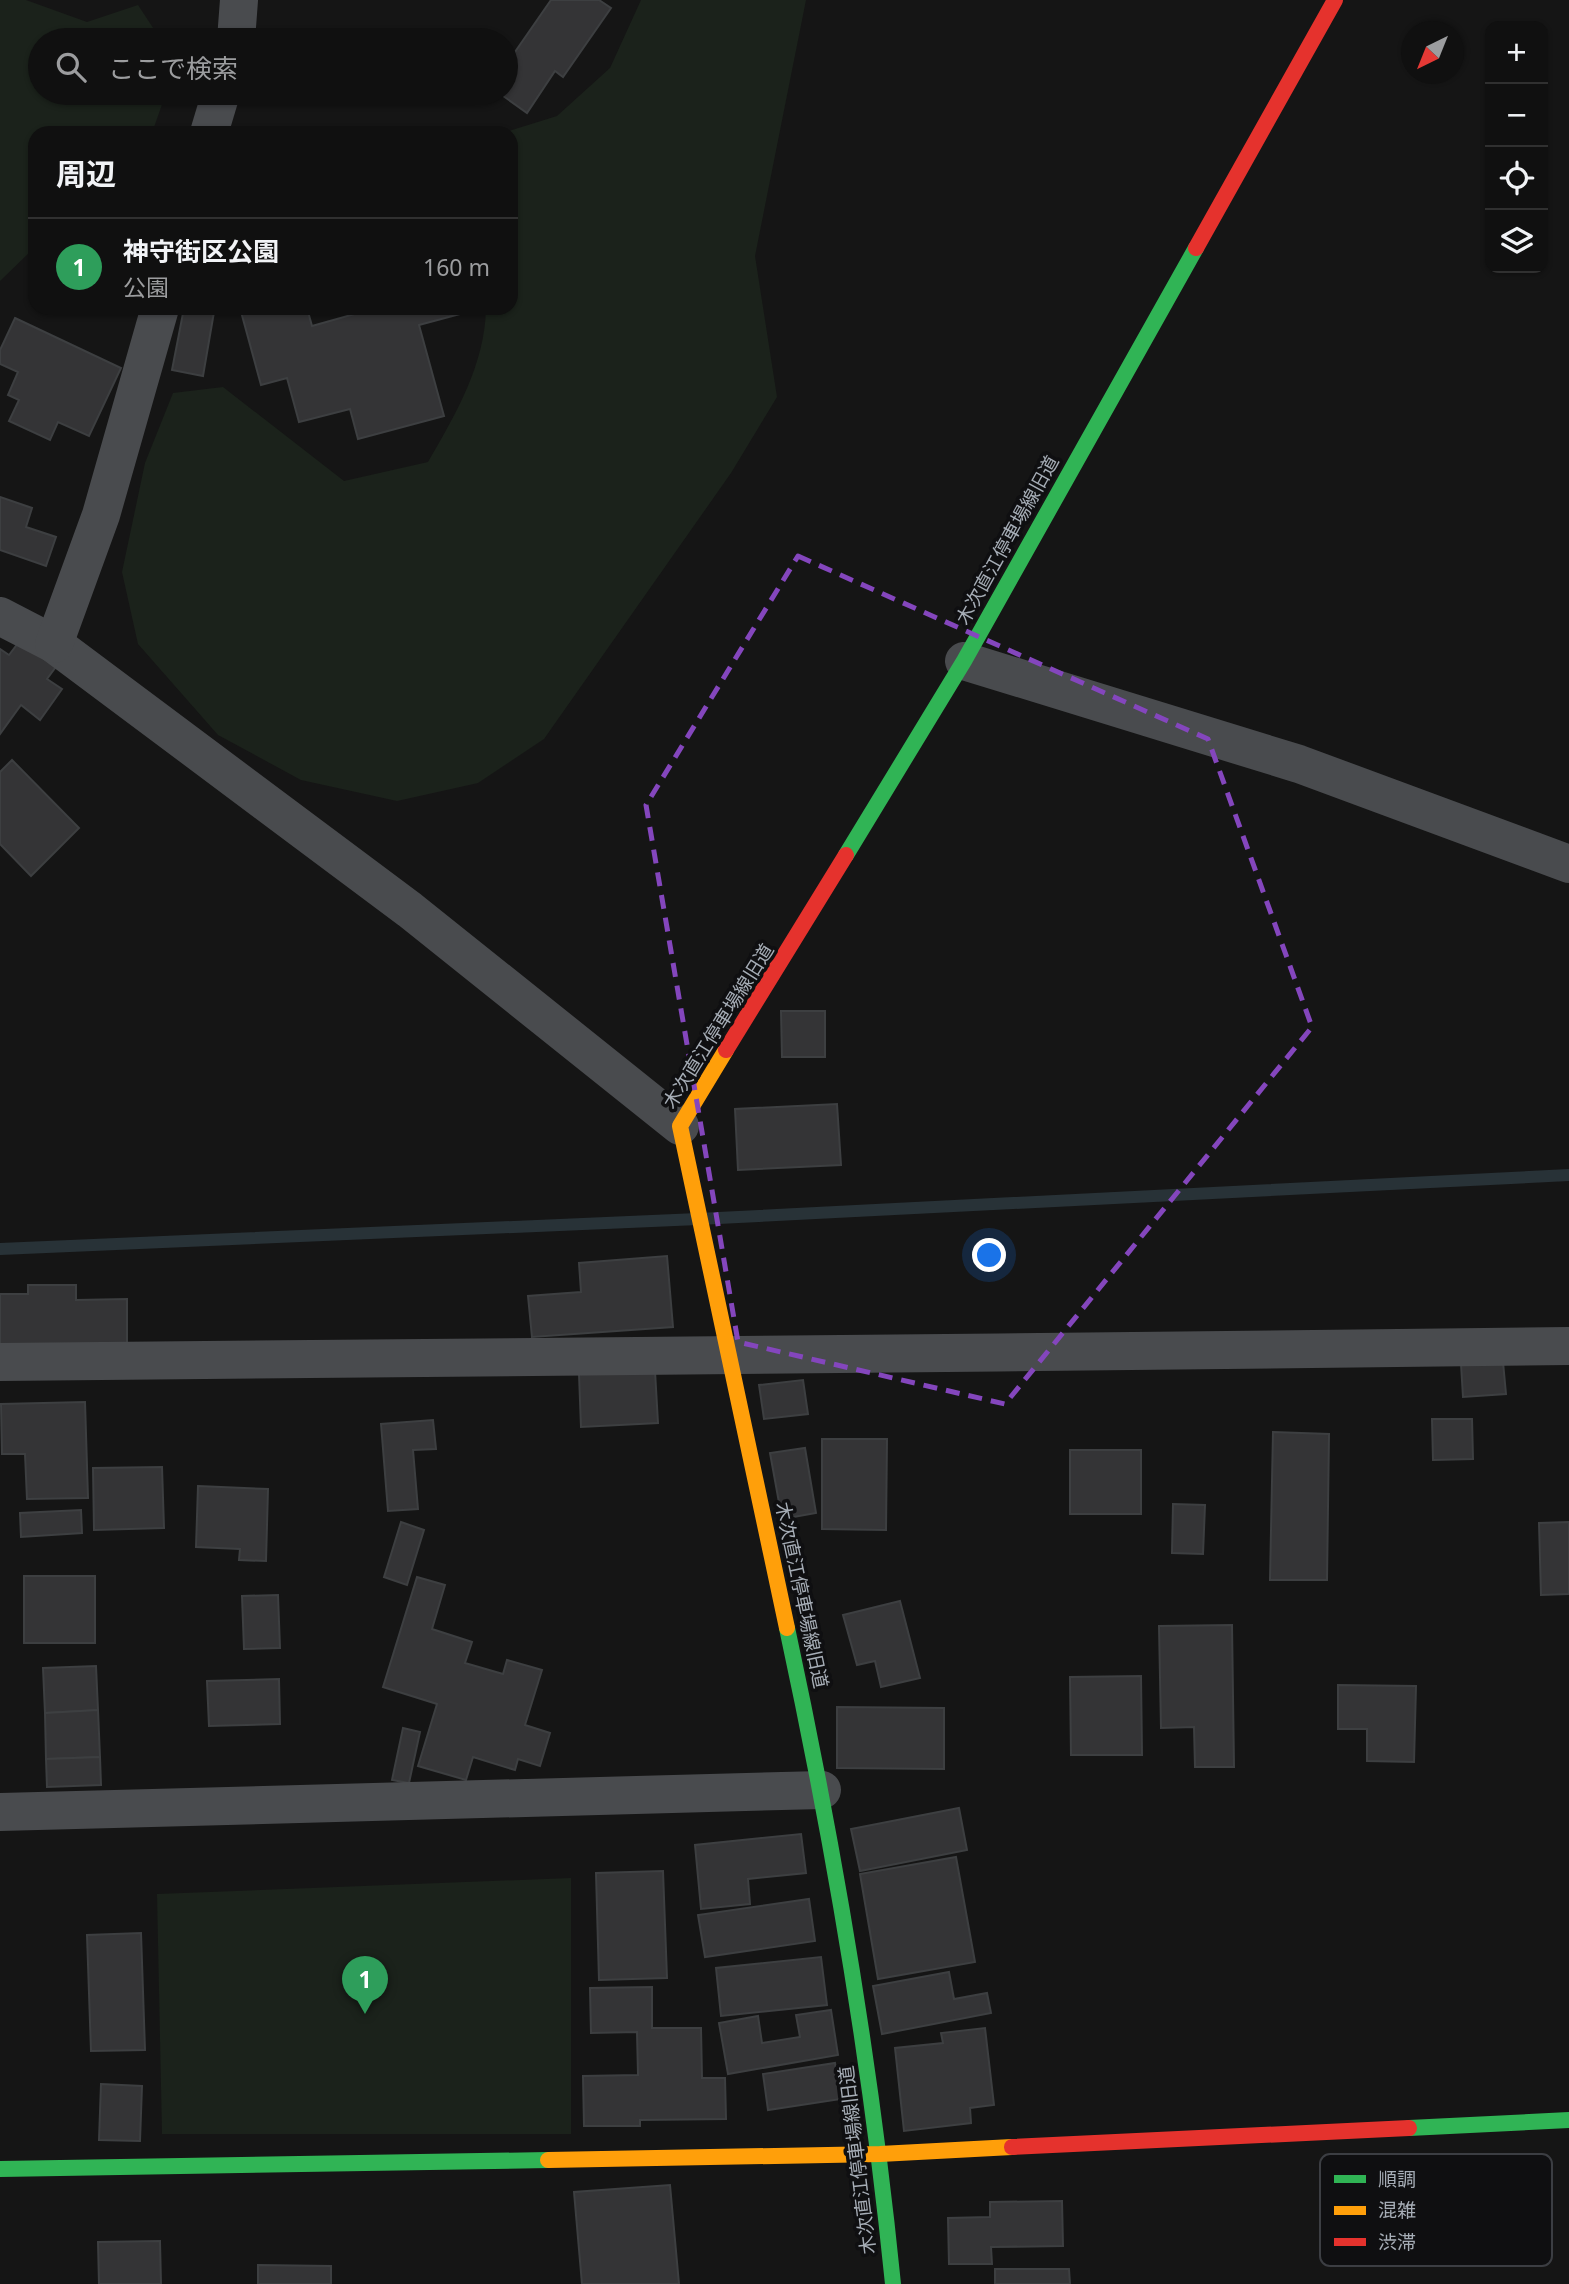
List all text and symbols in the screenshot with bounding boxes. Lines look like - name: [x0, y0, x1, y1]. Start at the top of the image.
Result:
- north arrow: [1401, 21, 1464, 84]
- map controls: [1485, 21, 1548, 273]
- button: +: [1485, 21, 1548, 84]
- search box: [28, 28, 518, 105]
- icon: search: [52, 48, 90, 86]
- text: ここで検索: [108, 50, 238, 86]
- button: −: [1485, 84, 1548, 147]
- button: locate: [1485, 147, 1548, 210]
- text: 周辺: [56, 153, 116, 194]
- button: layers: [1485, 210, 1548, 273]
- text: 神守街区公園: [123, 233, 279, 269]
- text: 1: [72, 251, 86, 283]
- text: 160 m: [423, 251, 490, 283]
- text: 公園: [123, 271, 169, 303]
- street label: 木次直江停車場線旧道: [950, 451, 1064, 629]
- street label: 木次直江停車場線旧道: [657, 939, 779, 1113]
- your location: [972, 1238, 1006, 1272]
- street label: 木次直江停車場線旧道: [770, 1499, 834, 1691]
- pin: 1: [342, 1956, 388, 2014]
- street label: 木次直江停車場線旧道: [833, 2064, 881, 2256]
- legend: [1320, 2154, 1552, 2266]
- text: 順調: [1378, 2166, 1416, 2192]
- text: 混雑: [1378, 2197, 1416, 2223]
- text: 渋滞: [1378, 2229, 1416, 2255]

